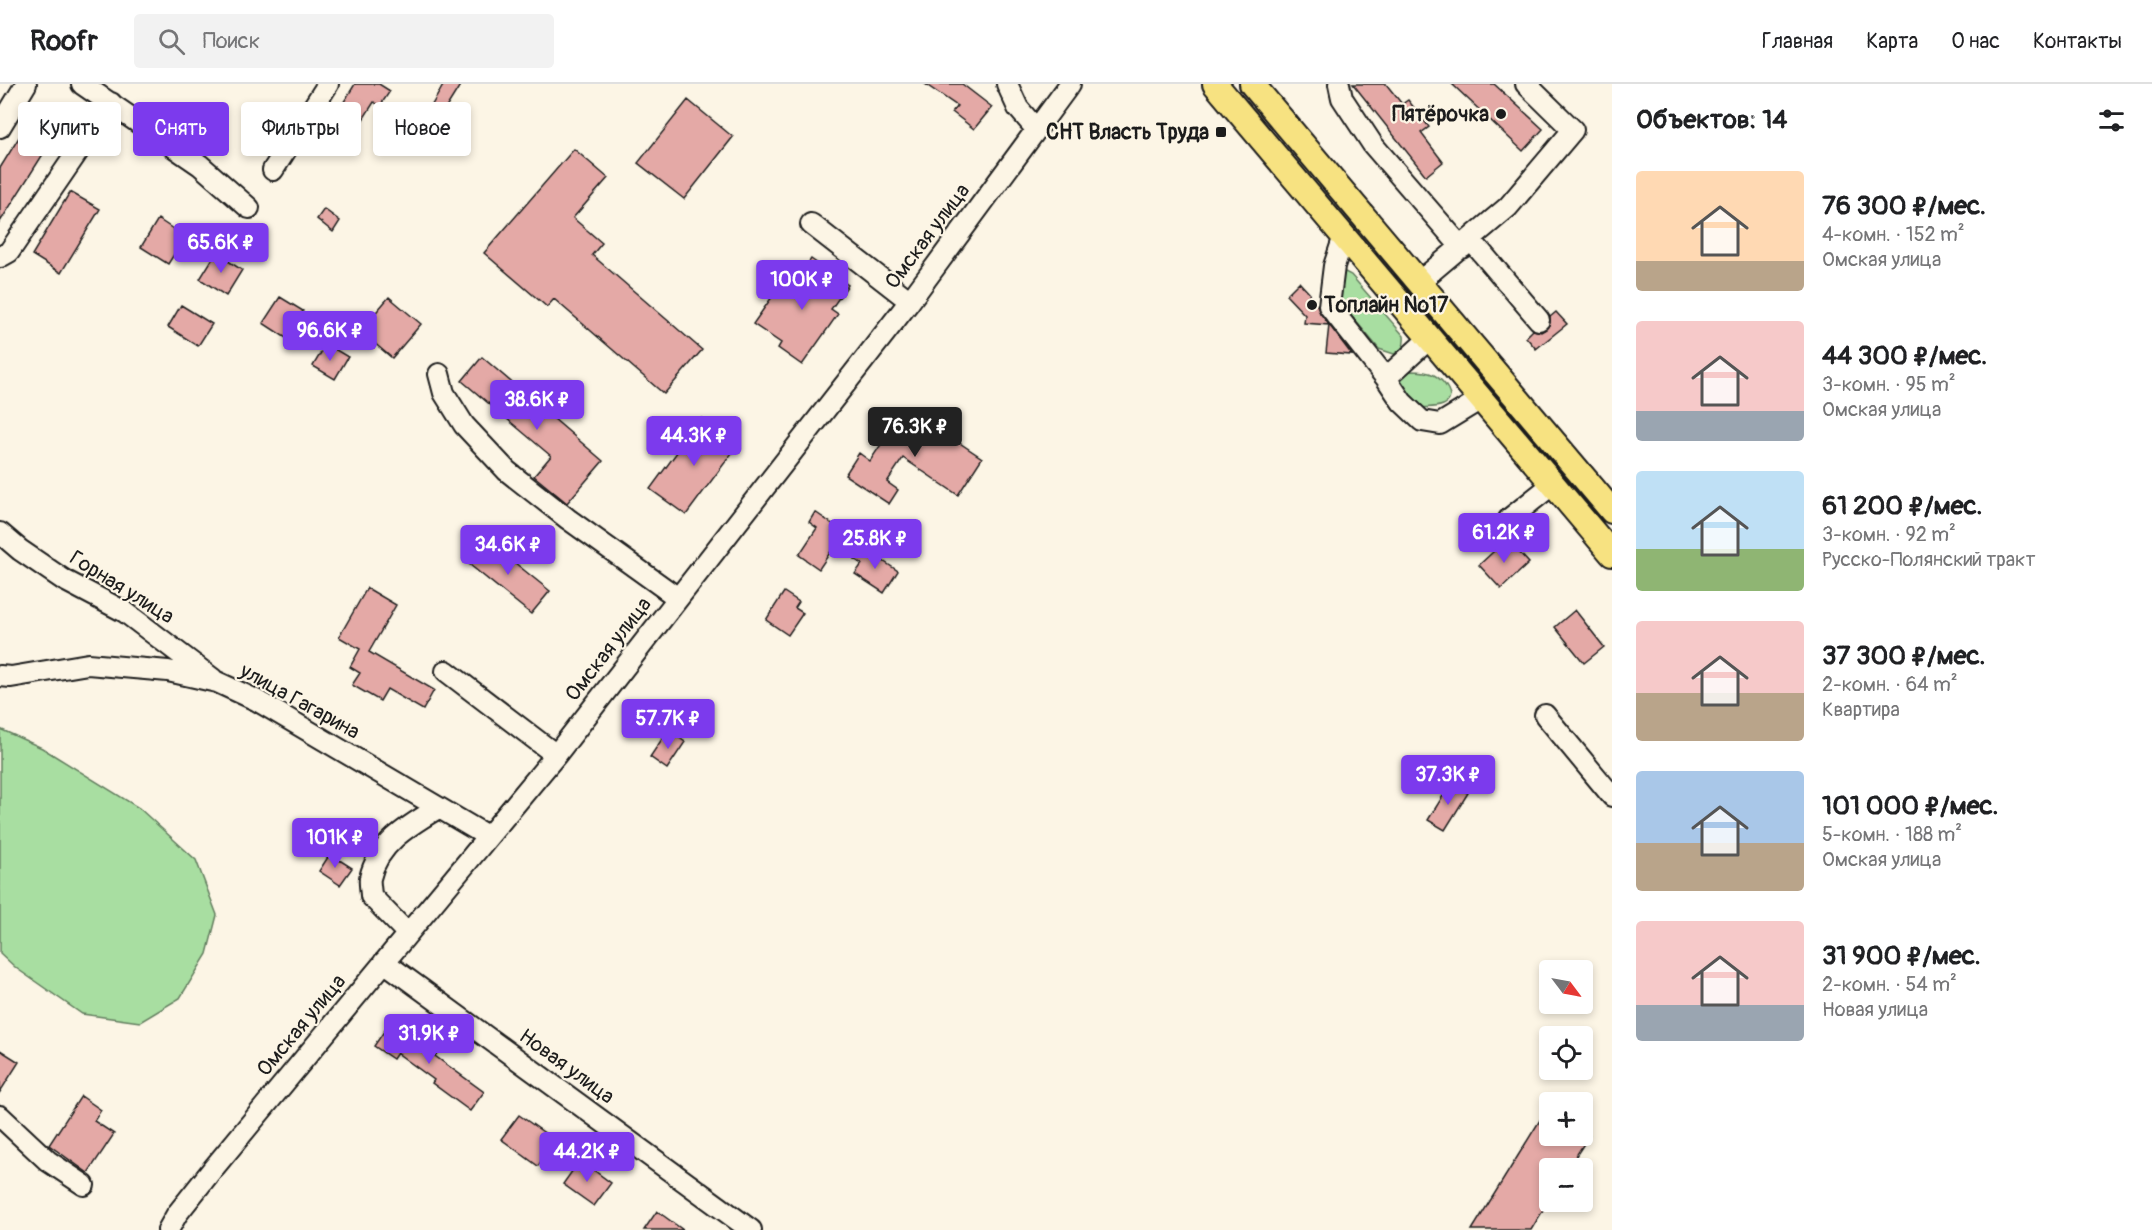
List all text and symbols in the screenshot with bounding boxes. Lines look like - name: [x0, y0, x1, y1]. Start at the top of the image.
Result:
- search box: [134, 14, 554, 68]
- text: Roofr: [30, 24, 98, 59]
- icon: search: [155, 25, 188, 58]
- text: Поиск: [203, 27, 260, 55]
- text: Главная: [1762, 28, 1833, 55]
- text: Карта: [1866, 28, 1918, 55]
- text: О нас: [1951, 28, 2000, 55]
- text: Контакты: [2033, 28, 2122, 55]
- place label: Пятёрочка: [1392, 101, 1489, 128]
- chip: Купить: [18, 102, 121, 156]
- chip: Снять: [133, 102, 229, 156]
- chip: Фильтры: [241, 102, 361, 156]
- chip: Новое: [373, 102, 471, 156]
- text: Объектов: 14: [1636, 104, 1787, 136]
- icon: filters: [2095, 104, 2128, 137]
- marker: Пятёрочка: [1494, 107, 1508, 121]
- place label: СНТ Власть Труда: [1046, 119, 1209, 146]
- marker: СНТ Власть Труда: [1214, 125, 1228, 139]
- street label: Омская улица: [879, 178, 976, 294]
- text: 76 300 ₽/мес.: [1822, 190, 1986, 222]
- icon: home: [1684, 195, 1756, 267]
- text: 4-комн. · 152 m²: [1822, 222, 1965, 247]
- pin: 65.6K ₽: [166, 223, 276, 274]
- text: 65.6K ₽: [188, 230, 254, 255]
- text: Омская улица: [1822, 247, 1941, 272]
- pin: 100K ₽: [753, 260, 851, 311]
- text: 100K ₽: [770, 267, 834, 292]
- place label: Топлайн №17: [1323, 292, 1449, 319]
- marker: Топлайн №17: [1305, 298, 1319, 312]
- pin: 96.6K ₽: [275, 311, 385, 362]
- text: 96.6K ₽: [297, 318, 363, 343]
- text: 44 300 ₽/мес.: [1822, 340, 1987, 372]
- icon: home: [1684, 345, 1756, 417]
- text: 3-комн. · 95 m²: [1822, 372, 1956, 397]
- pin: 38.6K ₽: [482, 380, 592, 431]
- text: 38.6K ₽: [504, 387, 570, 412]
- text: Омская улица: [1822, 397, 1941, 422]
- pin: 76.3K ₽: [860, 407, 970, 458]
- text: 76.3K ₽: [882, 414, 948, 439]
- pin: 44.3K ₽: [639, 416, 749, 467]
- text: 44.3K ₽: [660, 423, 728, 448]
- text: 61 200 ₽/мес.: [1822, 490, 1982, 522]
- icon: home: [1684, 495, 1756, 567]
- pin: 61.2K ₽: [1449, 513, 1559, 564]
- pin: 25.8K ₽: [820, 519, 930, 570]
- text: 61.2K ₽: [1472, 520, 1536, 545]
- text: 3-комн. · 92 m²: [1822, 522, 1956, 547]
- pin: 34.6K ₽: [453, 525, 563, 576]
- text: 25.8K ₽: [843, 526, 907, 551]
- text: 34.6K ₽: [474, 532, 542, 557]
- street label: Горная улица: [64, 545, 179, 630]
- text: Русско-Полянский тракт: [1822, 547, 2035, 572]
- street label: Омская улица: [559, 592, 658, 707]
- text: 37 300 ₽/мес.: [1822, 640, 1985, 672]
- icon: home: [1684, 645, 1756, 717]
- street label: улица Гагарина: [234, 657, 365, 746]
- text: 2-комн. · 64 m²: [1822, 672, 1958, 697]
- text: Квартира: [1822, 697, 1900, 722]
- pin: 57.7K ₽: [613, 699, 723, 750]
- text: 57.7K ₽: [636, 706, 700, 731]
- pin: 37.3K ₽: [1393, 755, 1503, 806]
- text: 37.3K ₽: [1415, 762, 1481, 787]
- text: 101 000 ₽/мес.: [1822, 790, 1998, 822]
- icon: home: [1684, 795, 1756, 867]
- pin: 101K ₽: [286, 818, 384, 869]
- text: 5-комн. · 188 m²: [1822, 822, 1962, 847]
- text: 101K ₽: [306, 825, 364, 850]
- text: Омская улица: [1822, 847, 1941, 872]
- text: 31 900 ₽/мес.: [1822, 940, 1981, 972]
- icon: home: [1684, 945, 1756, 1017]
- north arrow: [1539, 960, 1593, 1014]
- map controls: [1539, 960, 1593, 1212]
- street label: Омская улица: [251, 969, 352, 1082]
- text: 2-комн. · 54 m²: [1822, 972, 1957, 997]
- text: Новая улица: [1822, 997, 1928, 1022]
- pin: 31.9K ₽: [374, 1014, 484, 1065]
- text: 31.9K ₽: [398, 1021, 460, 1046]
- street label: Новая улица: [514, 1023, 620, 1110]
- button: locate: [1539, 1026, 1593, 1080]
- button: +: [1539, 1092, 1593, 1146]
- pin: 44.2K ₽: [532, 1132, 642, 1183]
- text: 44.2K ₽: [553, 1139, 621, 1164]
- button: −: [1539, 1158, 1593, 1212]

